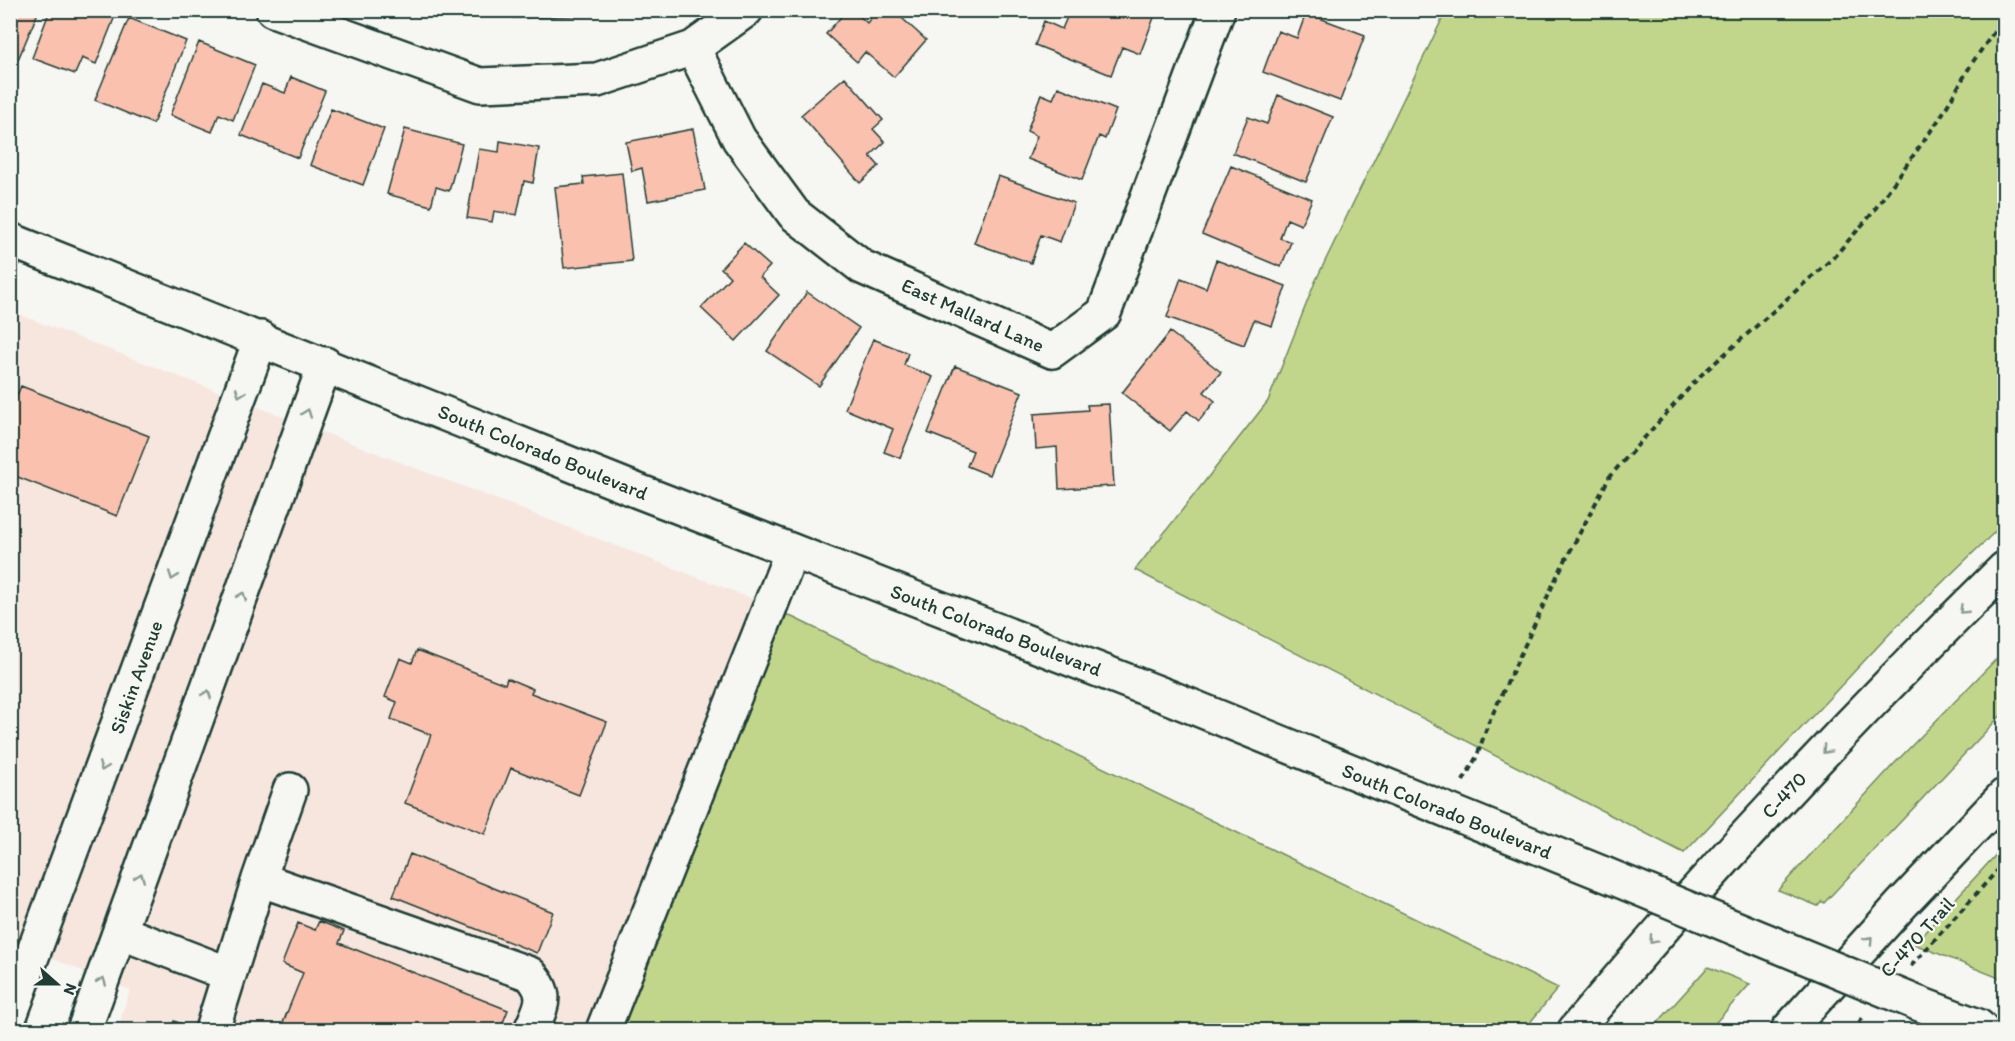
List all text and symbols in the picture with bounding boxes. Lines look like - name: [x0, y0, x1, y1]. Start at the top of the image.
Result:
- street label: East Mallard Lane: [898, 273, 1048, 357]
- one-way arrow: [235, 387, 247, 398]
- street label: South Colorado Boulevard: [435, 399, 651, 505]
- one-way arrow: [300, 408, 313, 419]
- one-way arrow: [168, 570, 180, 581]
- street label: South Colorado Boulevard: [887, 579, 1105, 681]
- one-way arrow: [234, 591, 247, 602]
- one-way arrow: [1959, 603, 1970, 614]
- street label: Siskin Avenue: [104, 617, 168, 737]
- one-way arrow: [199, 689, 212, 700]
- one-way arrow: [1823, 743, 1834, 754]
- street label: South Colorado Boulevard: [1339, 758, 1555, 864]
- one-way arrow: [98, 760, 110, 771]
- street label: C-470: [1756, 767, 1812, 823]
- one-way arrow: [132, 872, 145, 883]
- street label: C-470 Trail: [1875, 892, 1960, 982]
- one-way arrow: [1649, 934, 1660, 945]
- one-way arrow: [1862, 936, 1873, 947]
- north arrow: [27, 954, 87, 1014]
- one-way arrow: [95, 976, 107, 987]
- text: N: [60, 981, 81, 998]

